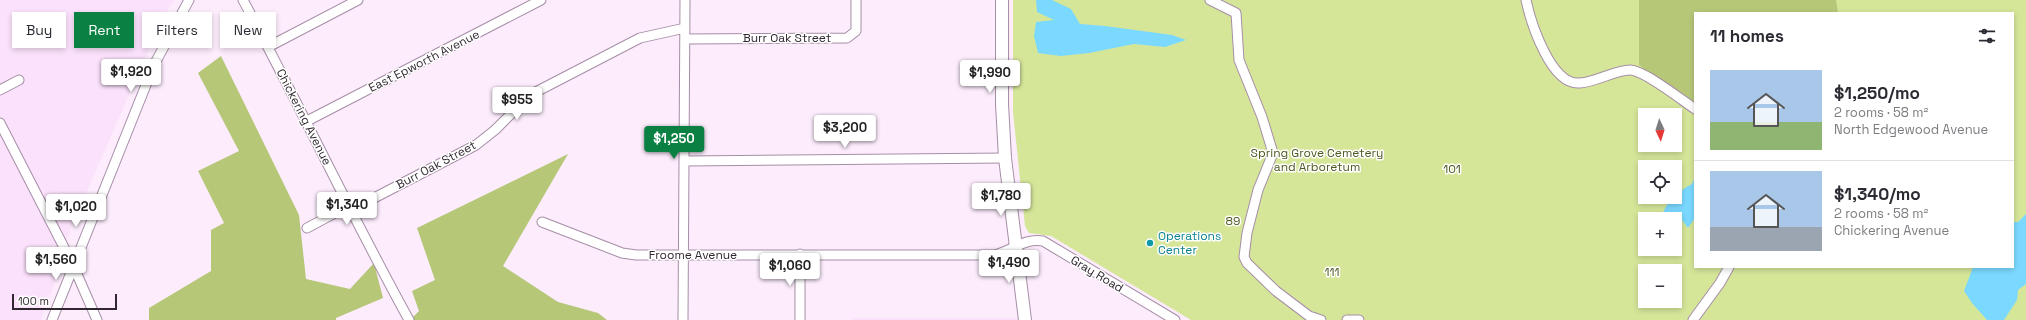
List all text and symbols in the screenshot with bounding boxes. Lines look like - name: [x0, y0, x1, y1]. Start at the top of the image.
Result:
- chip: Buy: [12, 12, 66, 48]
- chip: Rent: [74, 12, 134, 48]
- chip: Filters: [142, 12, 212, 48]
- chip: New: [220, 12, 276, 48]
- text: 11 homes: [1710, 25, 1784, 47]
- icon: filters: [1976, 25, 1998, 47]
- street label: East Epworth Avenue: [366, 26, 482, 96]
- street label: Burr Oak Street: [743, 30, 831, 46]
- pin: $1,920: [98, 59, 164, 93]
- pin: $1,990: [957, 60, 1023, 94]
- text: $1,920: [110, 63, 152, 80]
- text: $1,990: [969, 64, 1011, 81]
- street label: Chickering Avenue: [273, 66, 335, 168]
- text: $1,250/mo: [1834, 82, 1920, 104]
- icon: home: [1742, 86, 1790, 134]
- pin: $955: [493, 87, 541, 121]
- text: $955: [501, 91, 533, 108]
- text: 2 rooms · 58 m²: [1834, 104, 1928, 121]
- north arrow: [1638, 108, 1682, 152]
- map controls: [1638, 108, 1682, 308]
- pin: $3,200: [812, 115, 878, 149]
- text: $3,200: [823, 119, 867, 136]
- text: North Edgewood Avenue: [1834, 121, 1988, 138]
- pin: $1,250: [641, 126, 707, 160]
- text: $1,250: [653, 130, 695, 147]
- street label: Burr Oak Street: [393, 137, 479, 193]
- park label: Spring Grove Cemetery and Arboretum: [1251, 145, 1383, 175]
- button: locate: [1638, 160, 1682, 204]
- park label: 101: [1443, 161, 1461, 177]
- pin: $1,780: [968, 183, 1034, 217]
- text: $1,340/mo: [1834, 183, 1921, 205]
- text: $1,780: [981, 187, 1021, 204]
- icon: home: [1742, 187, 1790, 235]
- pin: $1,340: [314, 192, 380, 226]
- pin: $1,020: [43, 194, 109, 228]
- text: $1,340: [326, 196, 368, 213]
- text: $1,020: [55, 198, 97, 215]
- text: 2 rooms · 58 m²: [1834, 205, 1928, 222]
- button: +: [1638, 212, 1682, 256]
- park label: 89: [1226, 213, 1240, 229]
- text: Chickering Avenue: [1834, 222, 1949, 239]
- place label: Operations Center: [1158, 228, 1221, 258]
- marker: Operations Center: [1145, 238, 1155, 248]
- pin: $1,560: [23, 247, 89, 281]
- street label: Froome Avenue: [649, 247, 737, 263]
- pin: $1,490: [976, 250, 1042, 284]
- text: $1,560: [35, 251, 77, 268]
- street label: Gray Road: [1068, 252, 1126, 296]
- pin: $1,060: [757, 253, 823, 287]
- text: $1,490: [988, 254, 1030, 271]
- text: $1,060: [769, 257, 811, 274]
- park label: 111: [1324, 264, 1340, 280]
- button: −: [1638, 264, 1682, 308]
- scale bar: [12, 292, 117, 311]
- text: 100 m: [18, 294, 49, 308]

